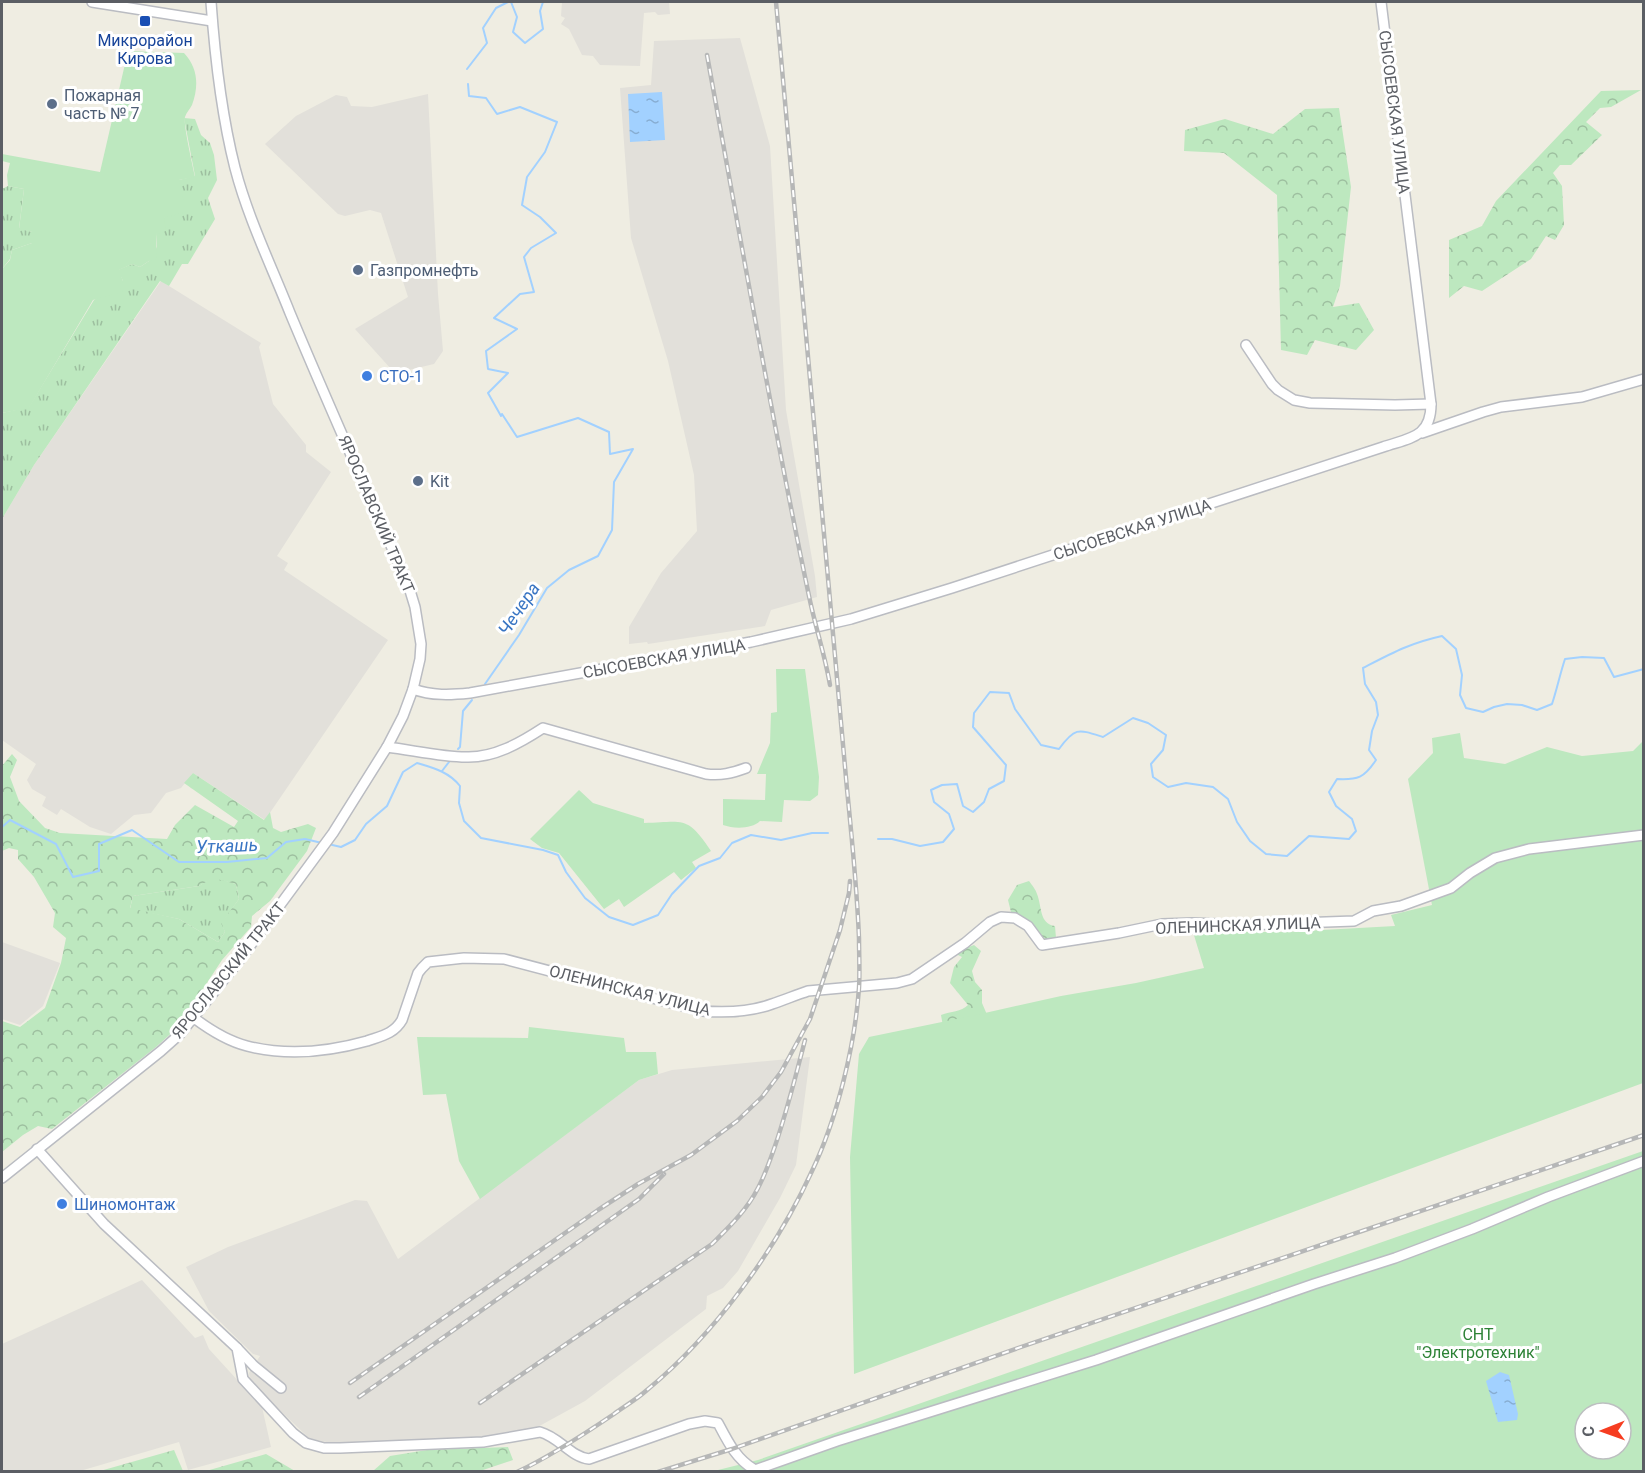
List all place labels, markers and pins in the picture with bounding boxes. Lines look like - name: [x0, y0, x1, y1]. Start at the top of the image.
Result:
- marker: Микрорайон Кирова: [138, 14, 152, 28]
- place label: Микрорайон Кирова: [97, 31, 193, 68]
- place label: Пожарная часть № 7: [64, 86, 141, 123]
- marker: Пожарная часть № 7: [45, 97, 59, 111]
- place label: Газпромнефть: [370, 261, 478, 280]
- marker: Газпромнефть: [351, 263, 365, 277]
- place label: СТО-1: [379, 367, 423, 386]
- marker: СТО-1: [360, 369, 374, 383]
- place label: Kit: [430, 472, 449, 491]
- marker: Kit: [411, 474, 425, 488]
- place label: Шиномонтаж: [74, 1195, 176, 1214]
- marker: Шиномонтаж: [55, 1197, 69, 1211]

